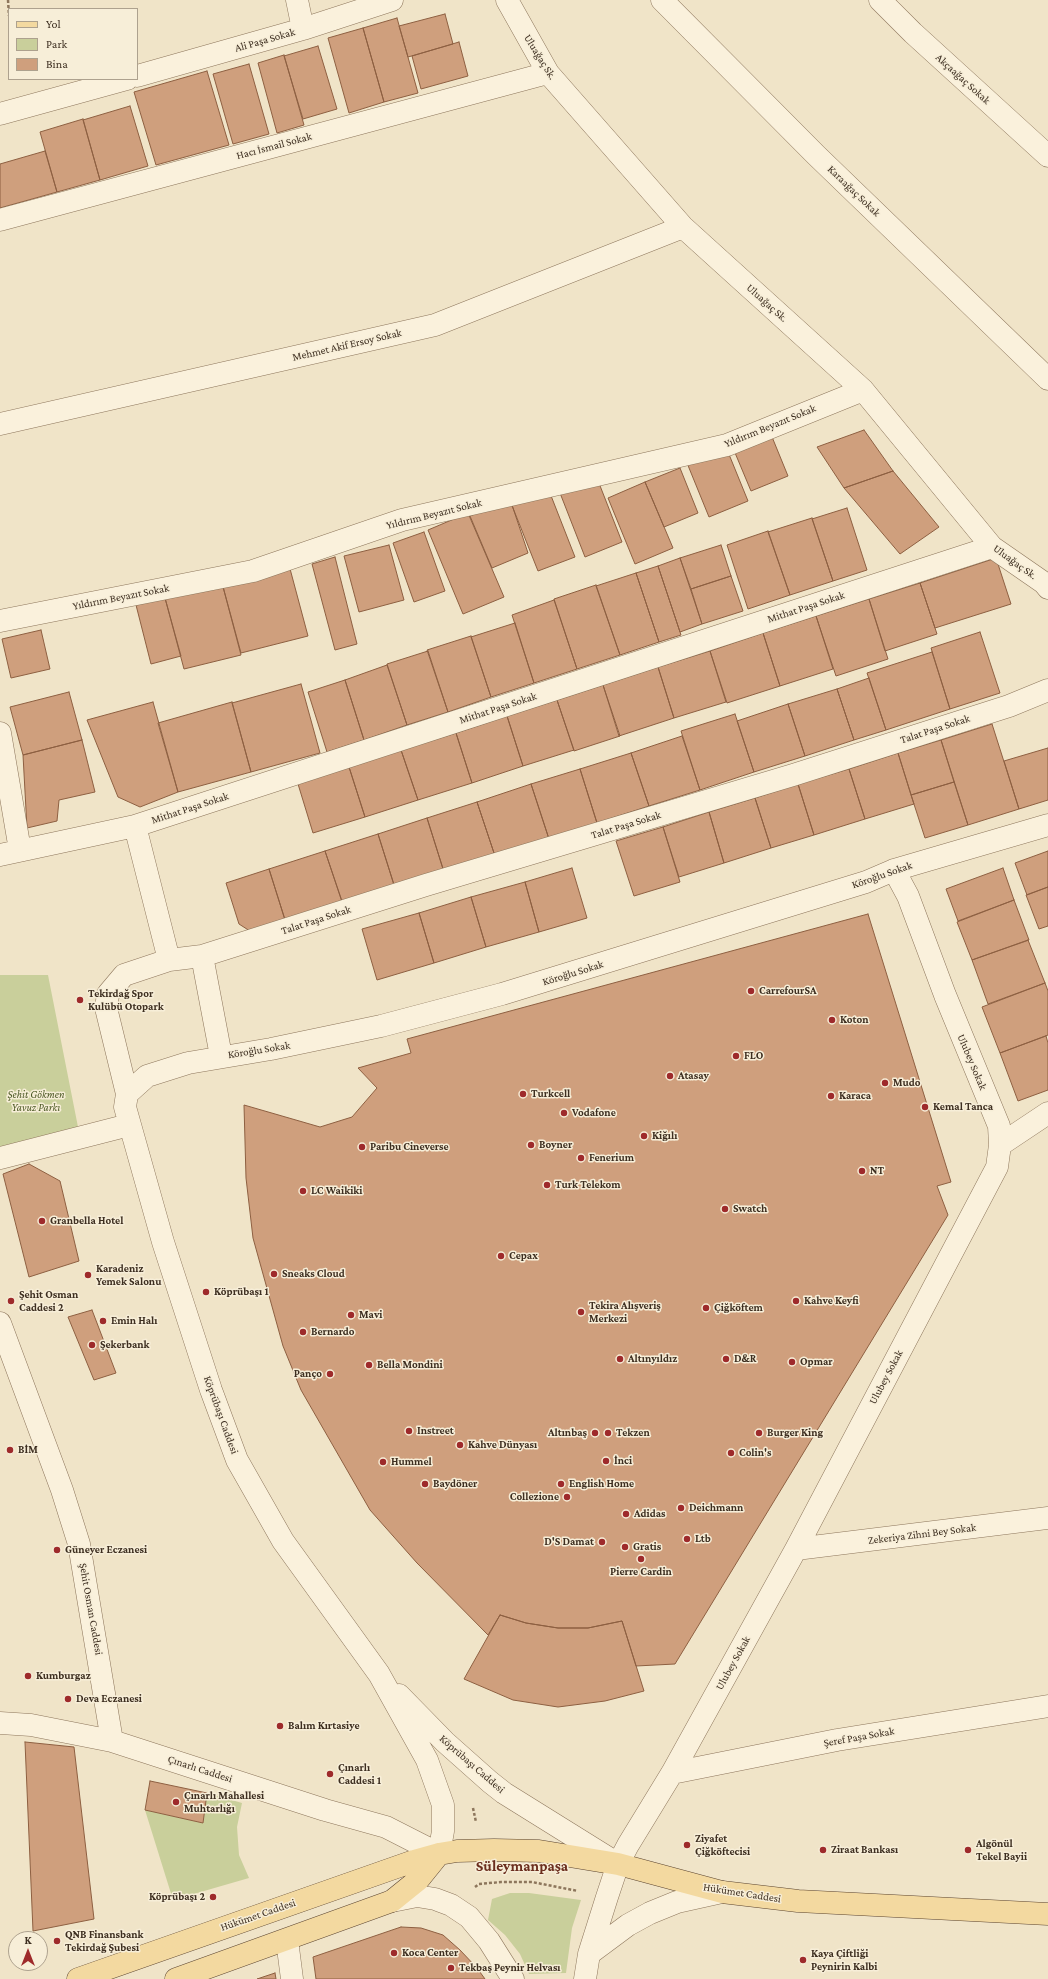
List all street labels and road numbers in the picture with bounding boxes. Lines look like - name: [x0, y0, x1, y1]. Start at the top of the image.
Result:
- street label: Ali Paşa Sokak: [233, 25, 297, 55]
- street label: Uluağaç Sk.: [521, 32, 559, 82]
- street label: Akçaağaç Sokak: [933, 51, 993, 107]
- street label: Hacı İsmail Sokak: [235, 130, 313, 162]
- street label: Karaağaç Sokak: [825, 163, 883, 219]
- street label: Uluağaç Sk.: [744, 281, 790, 325]
- street label: Mehmet Akif Ersoy Sokak: [291, 326, 403, 364]
- street label: Yıldırım Beyazıt Sokak: [722, 402, 818, 450]
- street label: Yıldırım Beyazıt Sokak: [385, 496, 483, 532]
- street label: Uluağaç Sk.: [991, 542, 1039, 582]
- street label: Yıldırım Beyazıt Sokak: [72, 581, 170, 613]
- street label: Mithat Paşa Sokak: [766, 588, 846, 626]
- street label: Mithat Paşa Sokak: [458, 689, 538, 727]
- street label: Talat Paşa Sokak: [899, 712, 971, 746]
- street label: Mithat Paşa Sokak: [150, 789, 230, 827]
- street label: Talat Paşa Sokak: [589, 808, 663, 842]
- street label: Köroğlu Sokak: [850, 859, 914, 891]
- street label: Talat Paşa Sokak: [280, 903, 352, 937]
- street label: Köroğlu Sokak: [541, 957, 605, 989]
- street label: Ulubey Sokak: [954, 1032, 990, 1092]
- street label: Köroğlu Sokak: [227, 1039, 291, 1061]
- street label: Ulubey Sokak: [866, 1348, 906, 1406]
- street label: Köprübaşı Caddesi: [201, 1374, 241, 1456]
- street label: Zekeriya Zihni Bey Sokak: [867, 1521, 977, 1547]
- street label: Şehit Osman Caddesi: [76, 1562, 106, 1656]
- street label: Ulubey Sokak: [713, 1634, 753, 1692]
- street label: Şeref Paşa Sokak: [822, 1724, 896, 1750]
- street label: Köprübaşı Caddesi: [437, 1732, 507, 1796]
- street label: Çınarlı Caddesi: [166, 1752, 234, 1786]
- street label: Hükümet Caddesi: [702, 1880, 782, 1906]
- street label: Hükümet Caddesi: [219, 1896, 297, 1934]

